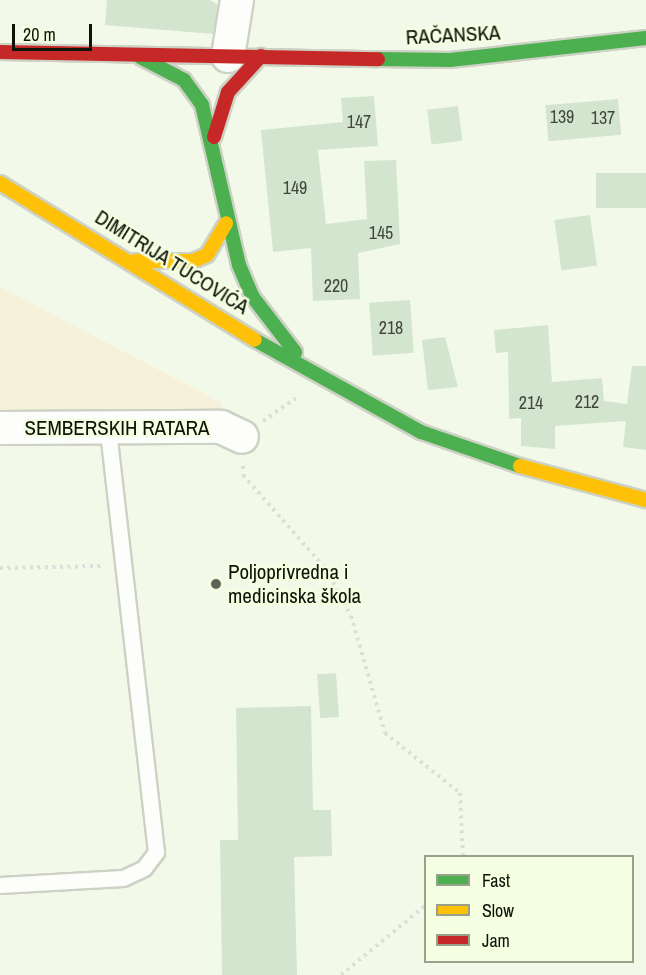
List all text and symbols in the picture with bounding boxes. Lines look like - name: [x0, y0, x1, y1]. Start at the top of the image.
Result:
- scale bar: [15, 12, 94, 50]
- street label: RAČANSKA: [405, 20, 501, 50]
- text: 20 m: [23, 22, 56, 47]
- house number: 139: [550, 106, 574, 128]
- house number: 137: [591, 107, 615, 129]
- house number: 147: [347, 111, 371, 133]
- house number: 149: [283, 177, 307, 199]
- street label: DIMITRIJA TUCOVIĆA: [90, 204, 254, 320]
- house number: 145: [369, 222, 393, 244]
- house number: 220: [324, 275, 348, 297]
- house number: 218: [379, 317, 403, 339]
- house number: 212: [575, 391, 599, 413]
- house number: 214: [519, 392, 543, 414]
- street label: SEMBERSKIH RATARA: [24, 415, 210, 441]
- place label: Poljoprivredna i medicinska škola: [228, 559, 361, 609]
- marker: Poljoprivredna i medicinska škola: [209, 577, 223, 591]
- legend: [424, 855, 634, 963]
- text: Fast: [482, 868, 510, 893]
- text: Slow: [482, 898, 514, 923]
- text: Jam: [482, 928, 510, 953]

